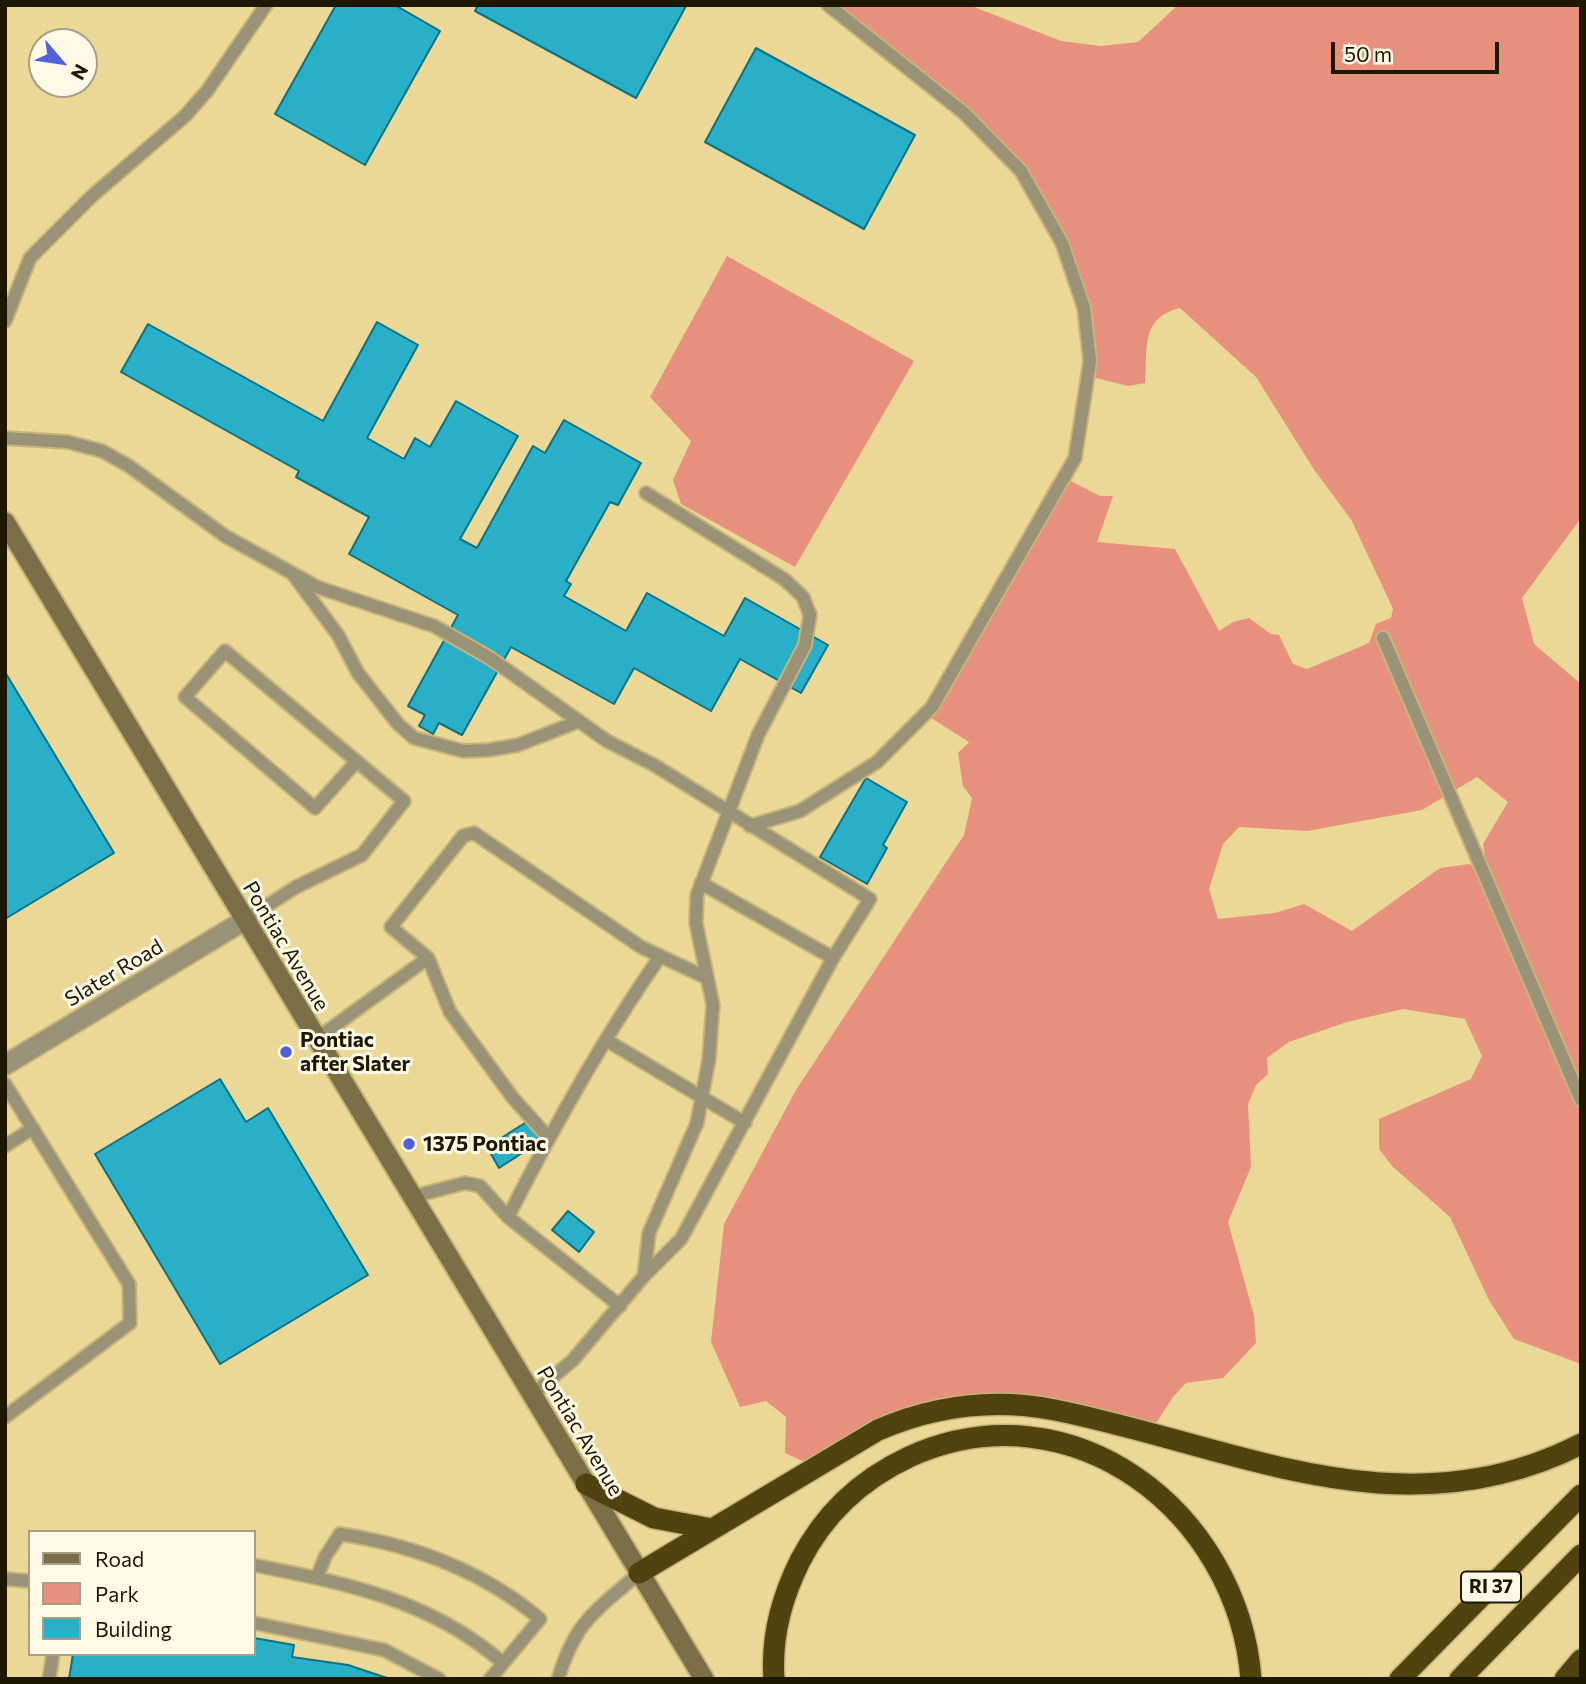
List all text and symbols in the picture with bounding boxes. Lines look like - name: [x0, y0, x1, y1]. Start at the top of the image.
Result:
- north arrow: [28, 28, 98, 98]
- scale bar: [1334, 28, 1502, 72]
- text: 50 m: [1344, 41, 1392, 66]
- text: N: [67, 61, 94, 84]
- street label: Pontiac Avenue: [237, 877, 335, 1015]
- street label: Slater Road: [61, 934, 167, 1012]
- place label: Pontiac after Slater: [300, 1027, 410, 1077]
- marker: Pontiac after Slater: [278, 1044, 294, 1060]
- place label: 1375 Pontiac: [423, 1131, 546, 1157]
- marker: 1375 Pontiac: [401, 1136, 417, 1152]
- street label: Pontiac Avenue: [531, 1362, 629, 1500]
- legend: [28, 1530, 256, 1656]
- text: Road: [95, 1546, 144, 1571]
- road number: RI 37: [1461, 1572, 1521, 1602]
- text: Park: [95, 1581, 139, 1606]
- text: Building: [95, 1616, 172, 1641]

